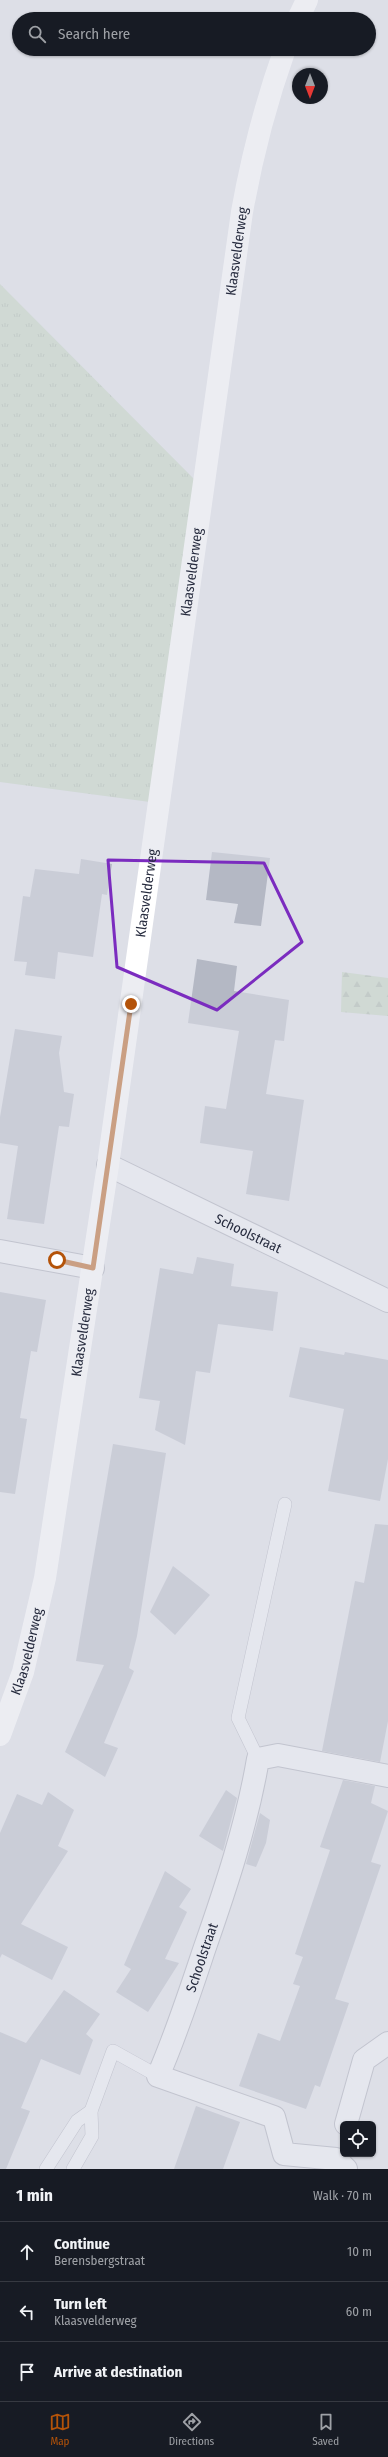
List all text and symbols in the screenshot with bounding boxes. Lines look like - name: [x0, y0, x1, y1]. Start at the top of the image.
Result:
- search box: [12, 12, 376, 56]
- icon: search: [26, 23, 48, 45]
- text: Search here: [58, 25, 130, 43]
- north arrow: [292, 68, 328, 104]
- street label: Klaasvelderweg: [222, 205, 252, 297]
- street label: Klaasvelderweg: [177, 527, 207, 618]
- street label: Klaasvelderweg: [132, 847, 161, 938]
- route end: [122, 995, 140, 1013]
- street label: Schoolstraat: [212, 1210, 285, 1257]
- route start: [48, 1251, 66, 1269]
- street label: Klaasvelderweg: [68, 1287, 98, 1378]
- street label: Klaasvelderweg: [7, 1606, 47, 1697]
- street label: Schoolstraat: [182, 1920, 222, 1994]
- map controls: [340, 2121, 376, 2157]
- button: locate: [340, 2121, 376, 2157]
- text: 1 min: [16, 2185, 53, 2206]
- text: Walk · 70 m: [313, 2188, 372, 2203]
- text: Continue: [54, 2235, 110, 2253]
- icon: ahead: [16, 2241, 38, 2263]
- text: 10 m: [347, 2244, 372, 2259]
- text: Berensbergstraat: [54, 2253, 145, 2268]
- text: Turn left: [54, 2295, 107, 2313]
- icon: left: [16, 2301, 38, 2323]
- text: 60 m: [346, 2304, 372, 2319]
- text: Klaasvelderweg: [54, 2313, 137, 2328]
- icon: arrive: [16, 2361, 38, 2383]
- text: Arrive at destination: [54, 2363, 182, 2381]
- tab: Map: [49, 2411, 71, 2448]
- tab: Directions: [169, 2411, 214, 2448]
- tab: Saved: [312, 2411, 339, 2448]

